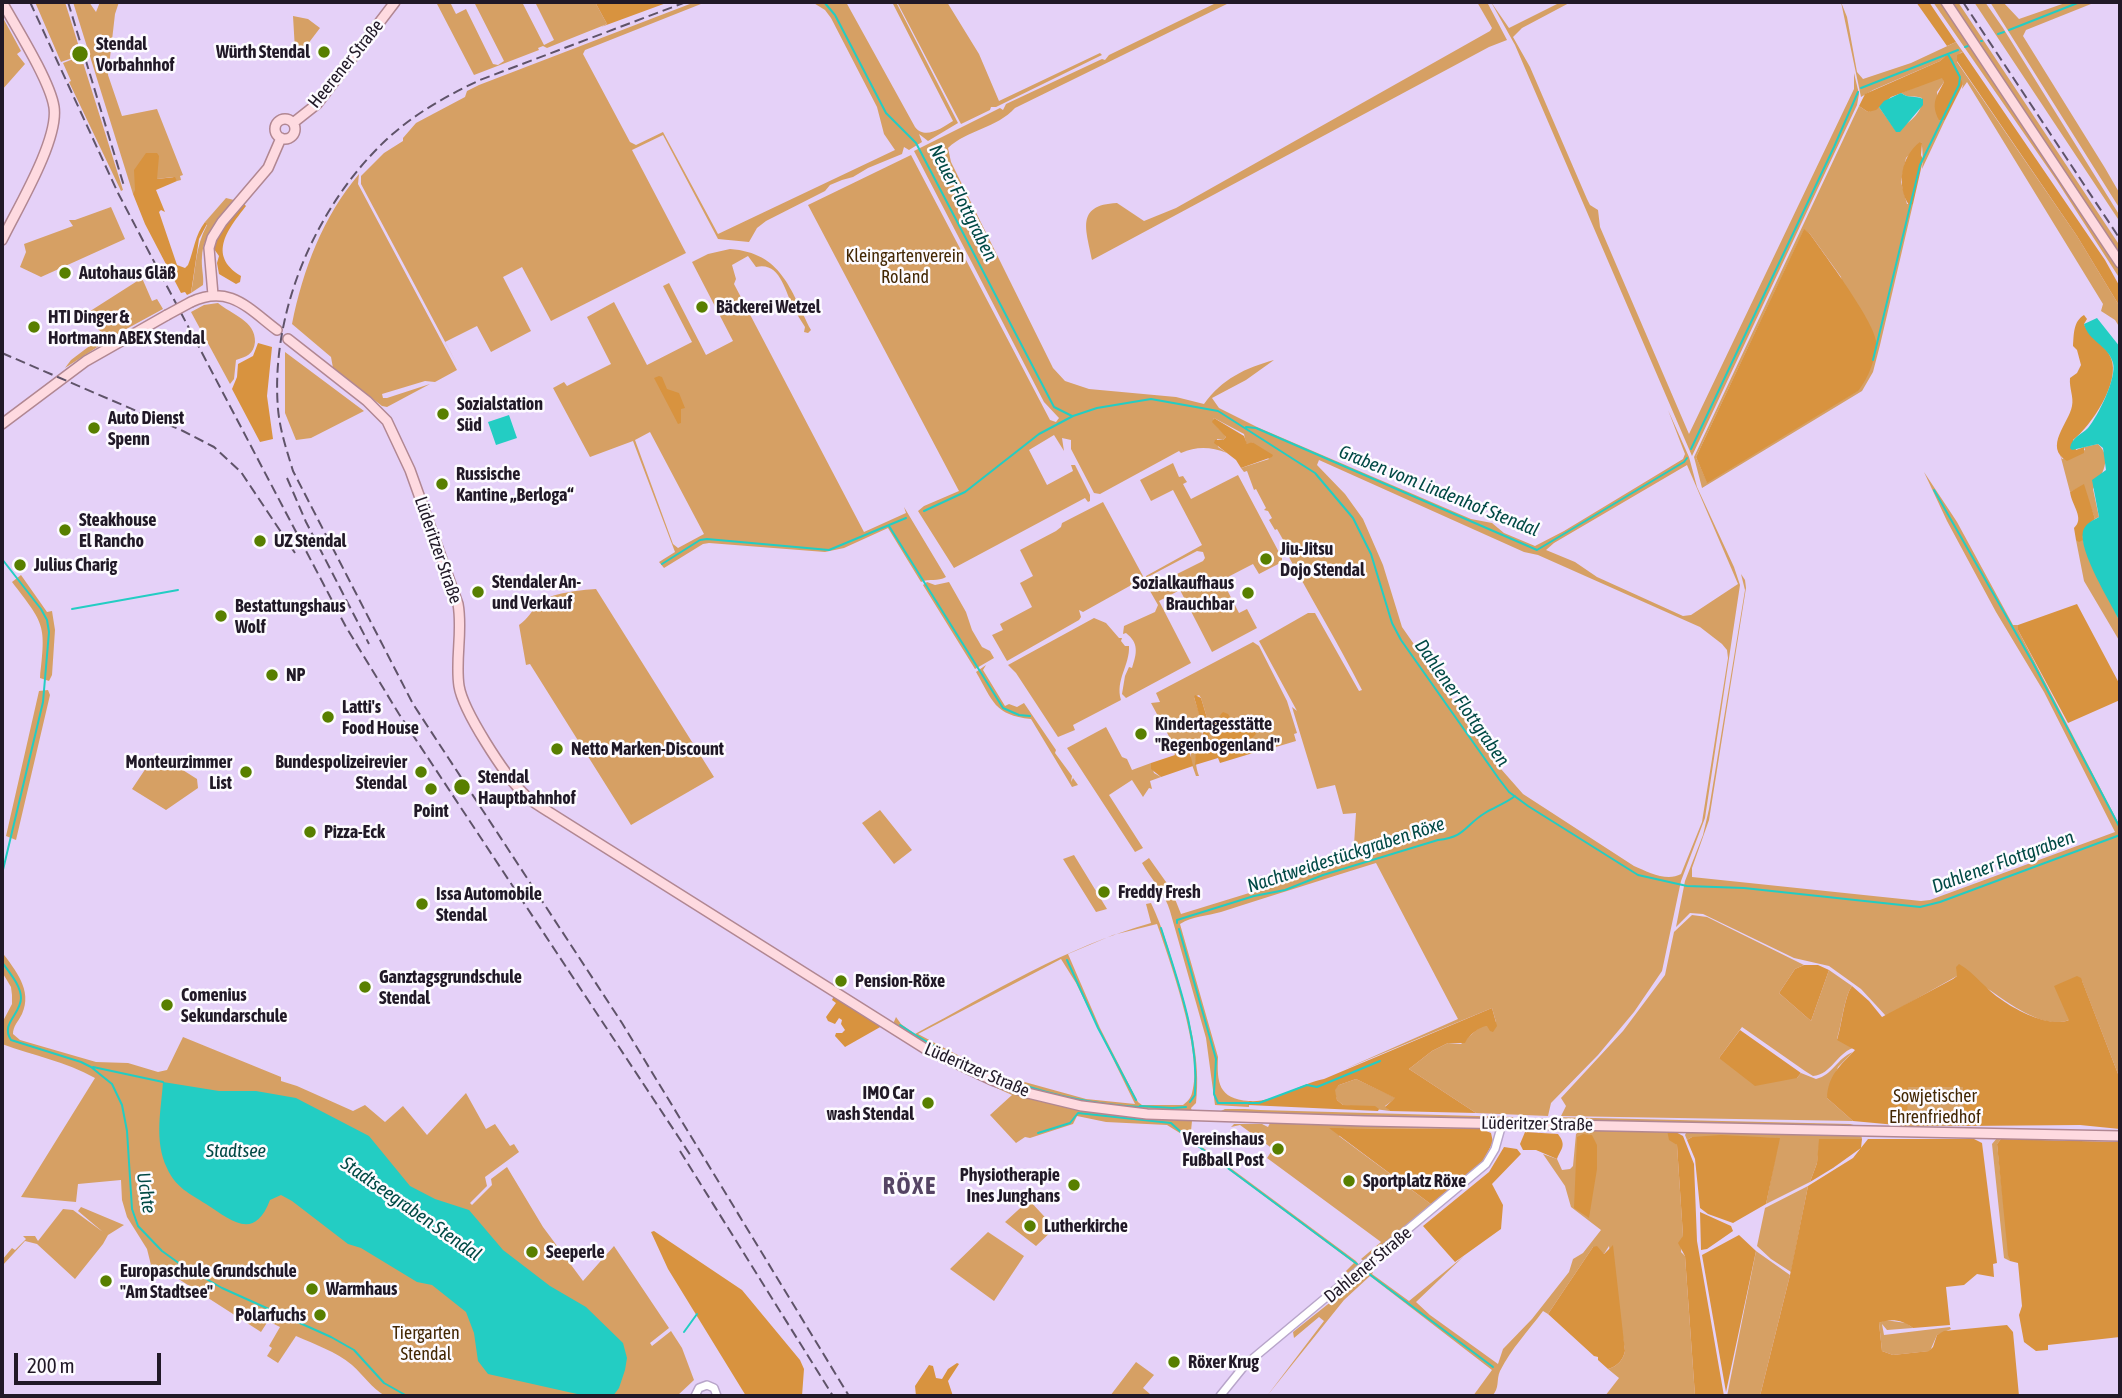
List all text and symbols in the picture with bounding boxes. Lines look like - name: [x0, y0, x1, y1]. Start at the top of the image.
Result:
- street label: Heerener Straße: [304, 15, 388, 113]
- place label: Stendal Vorbahnhof: [96, 33, 175, 76]
- place label: Würth Stendal: [216, 41, 310, 63]
- marker: Stendal Vorbahnhof: [70, 44, 90, 64]
- marker: Würth Stendal: [316, 44, 332, 60]
- water label: Neuer Flottgraben: [924, 141, 1002, 265]
- park label: Kleingartenverein Roland: [846, 245, 964, 288]
- place label: Autohaus Gläß: [79, 262, 176, 284]
- marker: Autohaus Gläß: [57, 265, 73, 281]
- place label: Bäckerei Wetzel: [716, 296, 820, 318]
- marker: Bäckerei Wetzel: [694, 299, 710, 315]
- place label: HTI Dinger & Hortmann ABEX Stendal: [48, 306, 205, 348]
- marker: HTI Dinger & Hortmann ABEX Stendal: [26, 319, 42, 335]
- place label: Sozialstation Süd: [457, 393, 543, 436]
- marker: Sozialstation Süd: [435, 406, 451, 422]
- place label: Auto Dienst Spenn: [108, 407, 184, 450]
- marker: Auto Dienst Spenn: [86, 420, 102, 436]
- water label: Graben vom Lindenhof Stendal: [1336, 440, 1542, 542]
- place label: Russische Kantine „Berloga“: [456, 463, 573, 505]
- marker: Russische Kantine „Berloga“: [434, 476, 450, 492]
- street label: Lüderitzer Straße: [410, 494, 466, 606]
- place label: Steakhouse El Rancho: [79, 509, 156, 552]
- marker: Steakhouse El Rancho: [57, 522, 73, 538]
- place label: UZ Stendal: [274, 530, 346, 552]
- marker: UZ Stendal: [252, 533, 268, 549]
- place label: Jiu-Jitsu Dojo Stendal: [1280, 538, 1365, 580]
- marker: Jiu-Jitsu Dojo Stendal: [1258, 551, 1274, 567]
- place label: Julius Charig: [34, 554, 117, 576]
- marker: Julius Charig: [12, 557, 28, 573]
- place label: Stendaler An- und Verkauf: [492, 571, 581, 614]
- place label: Sozialkaufhaus Brauchbar: [1132, 572, 1234, 614]
- marker: Stendaler An- und Verkauf: [470, 584, 486, 600]
- marker: Sozialkaufhaus Brauchbar: [1240, 585, 1256, 601]
- place label: Bestattungshaus Wolf: [235, 595, 346, 638]
- marker: Bestattungshaus Wolf: [213, 608, 229, 624]
- water label: Dahlener Flottgraben: [1410, 635, 1514, 771]
- place label: NP: [286, 664, 305, 686]
- marker: NP: [264, 667, 280, 683]
- place label: Latti's Food House: [342, 696, 419, 738]
- marker: Latti's Food House: [320, 709, 336, 725]
- place label: Kindertagesstätte "Regenbogenland": [1155, 713, 1280, 756]
- marker: Kindertagesstätte "Regenbogenland": [1133, 726, 1149, 742]
- place label: Netto Marken-Discount: [571, 738, 724, 760]
- marker: Netto Marken-Discount: [549, 741, 565, 757]
- place label: Monteurzimmer List: [126, 751, 232, 794]
- place label: Bundespolizeirevier Stendal: [275, 751, 407, 794]
- marker: Monteurzimmer List: [238, 764, 254, 780]
- marker: Bundespolizeirevier Stendal: [413, 764, 429, 780]
- place label: Stendal Hauptbahnhof: [478, 766, 576, 808]
- marker: Stendal Hauptbahnhof: [452, 777, 472, 797]
- marker: Point: [423, 781, 439, 797]
- place label: Point: [413, 800, 449, 822]
- water label: Nachtweidestückgraben Röxe: [1244, 812, 1448, 898]
- place label: Pizza-Eck: [324, 821, 385, 843]
- marker: Pizza-Eck: [302, 824, 318, 840]
- water label: Dahlener Flottgraben: [1929, 826, 2077, 898]
- place label: Freddy Fresh: [1118, 881, 1201, 903]
- place label: Issa Automobile Stendal: [436, 883, 542, 926]
- marker: Freddy Fresh: [1096, 884, 1112, 900]
- marker: Issa Automobile Stendal: [414, 896, 430, 912]
- place label: Ganztagsgrundschule Stendal: [379, 966, 522, 1009]
- place label: Pension-Röxe: [855, 970, 945, 992]
- marker: Pension-Röxe: [833, 973, 849, 989]
- marker: Ganztagsgrundschule Stendal: [357, 979, 373, 995]
- place label: Comenius Sekundarschule: [181, 984, 287, 1026]
- marker: Comenius Sekundarschule: [159, 997, 175, 1013]
- street label: Lüderitzer Straße: [921, 1038, 1033, 1102]
- place label: IMO Car wash Stendal: [826, 1082, 914, 1124]
- park label: Sowjetischer Ehrenfriedhof: [1889, 1085, 1981, 1128]
- marker: IMO Car wash Stendal: [920, 1095, 936, 1111]
- street label: Lüderitzer Straße: [1481, 1112, 1593, 1136]
- place label: Vereinshaus Fußball Post: [1182, 1128, 1264, 1170]
- water label: Stadtsee: [206, 1140, 266, 1162]
- marker: Vereinshaus Fußball Post: [1270, 1141, 1286, 1157]
- water label: Stadtseegraben Stendal: [336, 1152, 486, 1266]
- place label: Physiotherapie Ines Junghans: [960, 1164, 1060, 1206]
- place label: Sportplatz Röxe: [1363, 1170, 1466, 1192]
- water label: Uchte: [132, 1171, 160, 1215]
- district label: RÖXE: [883, 1172, 937, 1200]
- marker: Sportplatz Röxe: [1341, 1173, 1357, 1189]
- marker: Physiotherapie Ines Junghans: [1066, 1177, 1082, 1193]
- place label: Lutherkirche: [1044, 1215, 1128, 1237]
- marker: Lutherkirche: [1022, 1218, 1038, 1234]
- street label: Dahlener Straße: [1320, 1222, 1416, 1308]
- place label: Seeperle: [546, 1241, 605, 1263]
- marker: Seeperle: [524, 1244, 540, 1260]
- place label: Europaschule Grundschule "Am Stadtsee": [120, 1260, 297, 1302]
- marker: Europaschule Grundschule "Am Stadtsee": [98, 1273, 114, 1289]
- place label: Warmhaus: [326, 1278, 397, 1300]
- marker: Warmhaus: [304, 1281, 320, 1297]
- place label: Polarfuchs: [235, 1304, 306, 1326]
- marker: Polarfuchs: [312, 1307, 328, 1323]
- park label: Tiergarten Stendal: [392, 1322, 460, 1364]
- scale bar: [18, 1338, 164, 1382]
- place label: Röxer Krug: [1188, 1351, 1259, 1373]
- text: 200 m: [27, 1353, 75, 1377]
- marker: Röxer Krug: [1166, 1354, 1182, 1370]

